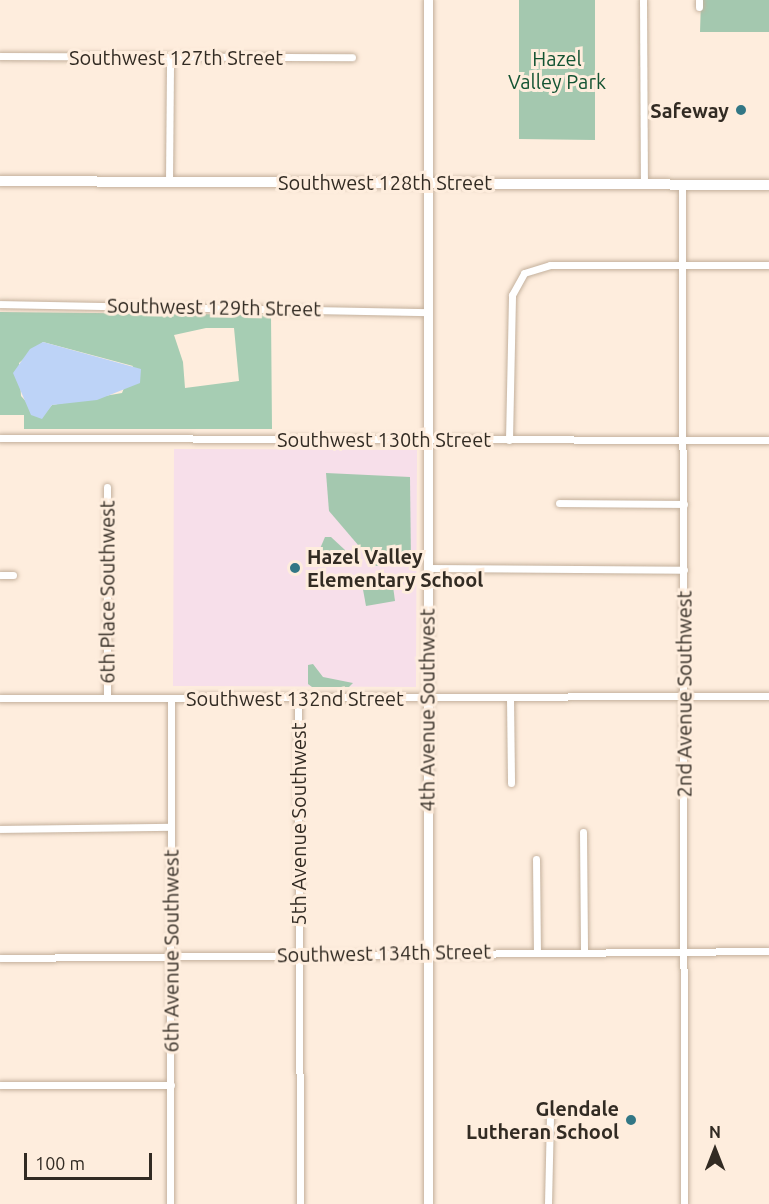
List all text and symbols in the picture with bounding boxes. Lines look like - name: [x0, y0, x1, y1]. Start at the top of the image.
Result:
- street label: Southwest 127th Street: [69, 45, 283, 69]
- park label: Hazel Valley Park: [508, 46, 606, 93]
- place label: Safeway: [650, 98, 729, 122]
- marker: Safeway: [734, 103, 748, 117]
- street label: Southwest 128th Street: [278, 170, 492, 194]
- street label: Southwest 129th Street: [107, 293, 321, 321]
- street label: Southwest 130th Street: [277, 427, 491, 451]
- street label: 6th Place Southwest: [95, 500, 119, 684]
- place label: Hazel Valley Elementary School: [307, 544, 483, 591]
- marker: Hazel Valley Elementary School: [288, 561, 302, 575]
- street label: 2nd Avenue Southwest: [672, 591, 696, 797]
- street label: 4th Avenue Southwest: [415, 608, 439, 812]
- street label: Southwest 132nd Street: [186, 686, 404, 710]
- street label: 5th Avenue Southwest: [286, 722, 310, 926]
- street label: 6th Avenue Southwest: [159, 849, 183, 1053]
- street label: Southwest 134th Street: [277, 939, 491, 967]
- place label: Glendale Lutheran School: [466, 1096, 619, 1143]
- marker: Glendale Lutheran School: [624, 1113, 638, 1127]
- north arrow: [685, 1120, 745, 1180]
- text: N: [709, 1123, 721, 1141]
- scale bar: [27, 1141, 154, 1179]
- text: 100 m: [35, 1153, 85, 1173]

